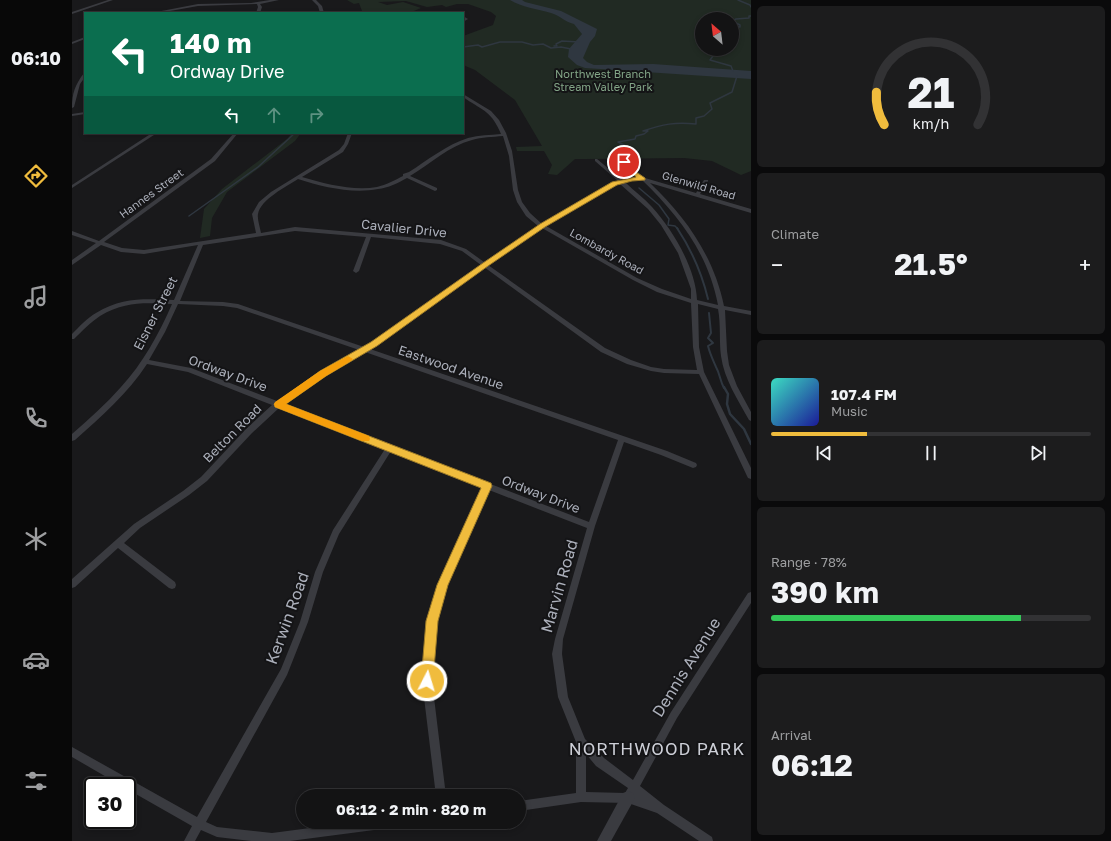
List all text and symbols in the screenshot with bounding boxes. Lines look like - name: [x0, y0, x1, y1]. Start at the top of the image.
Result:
- north arrow: [695, 12, 739, 56]
- map controls: [695, 12, 739, 56]
- text: 140 m: [170, 26, 252, 59]
- icon: left: [104, 28, 156, 80]
- text: 06:10: [11, 47, 61, 69]
- text: Ordway Drive: [170, 60, 284, 82]
- text: 21: [908, 66, 954, 116]
- park label: Northwest Branch Stream Valley Park: [553, 67, 653, 93]
- icon: left: [221, 104, 243, 126]
- icon: ahead: [263, 104, 285, 126]
- icon: right: [305, 104, 327, 126]
- text: km/h: [913, 114, 949, 131]
- pin: [607, 145, 641, 179]
- icon: arrive: [613, 151, 635, 173]
- icon: directions: [22, 162, 50, 190]
- street label: Hannes Street: [117, 166, 185, 220]
- street label: Glenwild Road: [661, 168, 737, 202]
- street label: Cavalier Drive: [360, 216, 448, 240]
- street label: Lombardy Road: [568, 225, 646, 277]
- text: Climate: [771, 226, 819, 242]
- text: 21.5°: [894, 246, 968, 282]
- text: −: [771, 251, 783, 278]
- text: +: [1079, 251, 1091, 278]
- street label: Eisner Street: [130, 273, 180, 353]
- icon: music: [22, 283, 50, 311]
- street label: Eastwood Avenue: [396, 341, 506, 393]
- street label: Ordway Drive: [186, 351, 270, 395]
- text: 107.4 FM: [831, 385, 897, 403]
- street label: Belton Road: [199, 400, 265, 466]
- text: Music: [831, 403, 868, 419]
- icon: phone: [22, 404, 50, 432]
- icon: previous: [813, 442, 835, 464]
- icon: pause: [920, 442, 942, 464]
- icon: next: [1027, 442, 1049, 464]
- street label: Ordway Drive: [500, 472, 582, 516]
- icon: climate: [22, 525, 50, 553]
- street label: Marvin Road: [536, 537, 582, 635]
- text: Range · 78%: [771, 554, 847, 570]
- street label: Kerwin Road: [261, 569, 313, 667]
- text: 390 km: [771, 574, 879, 610]
- street label: Dennis Avenue: [647, 614, 725, 720]
- icon: car: [22, 646, 50, 674]
- position arrow: [406, 660, 448, 702]
- text: Arrival: [771, 727, 812, 743]
- district label: NORTHWOOD PARK: [569, 738, 745, 759]
- text: 06:12: [771, 747, 853, 783]
- icon: filters: [22, 767, 50, 795]
- speed limit sign: 30: [84, 777, 136, 829]
- text: 06:12 · 2 min · 820 m: [336, 800, 486, 818]

